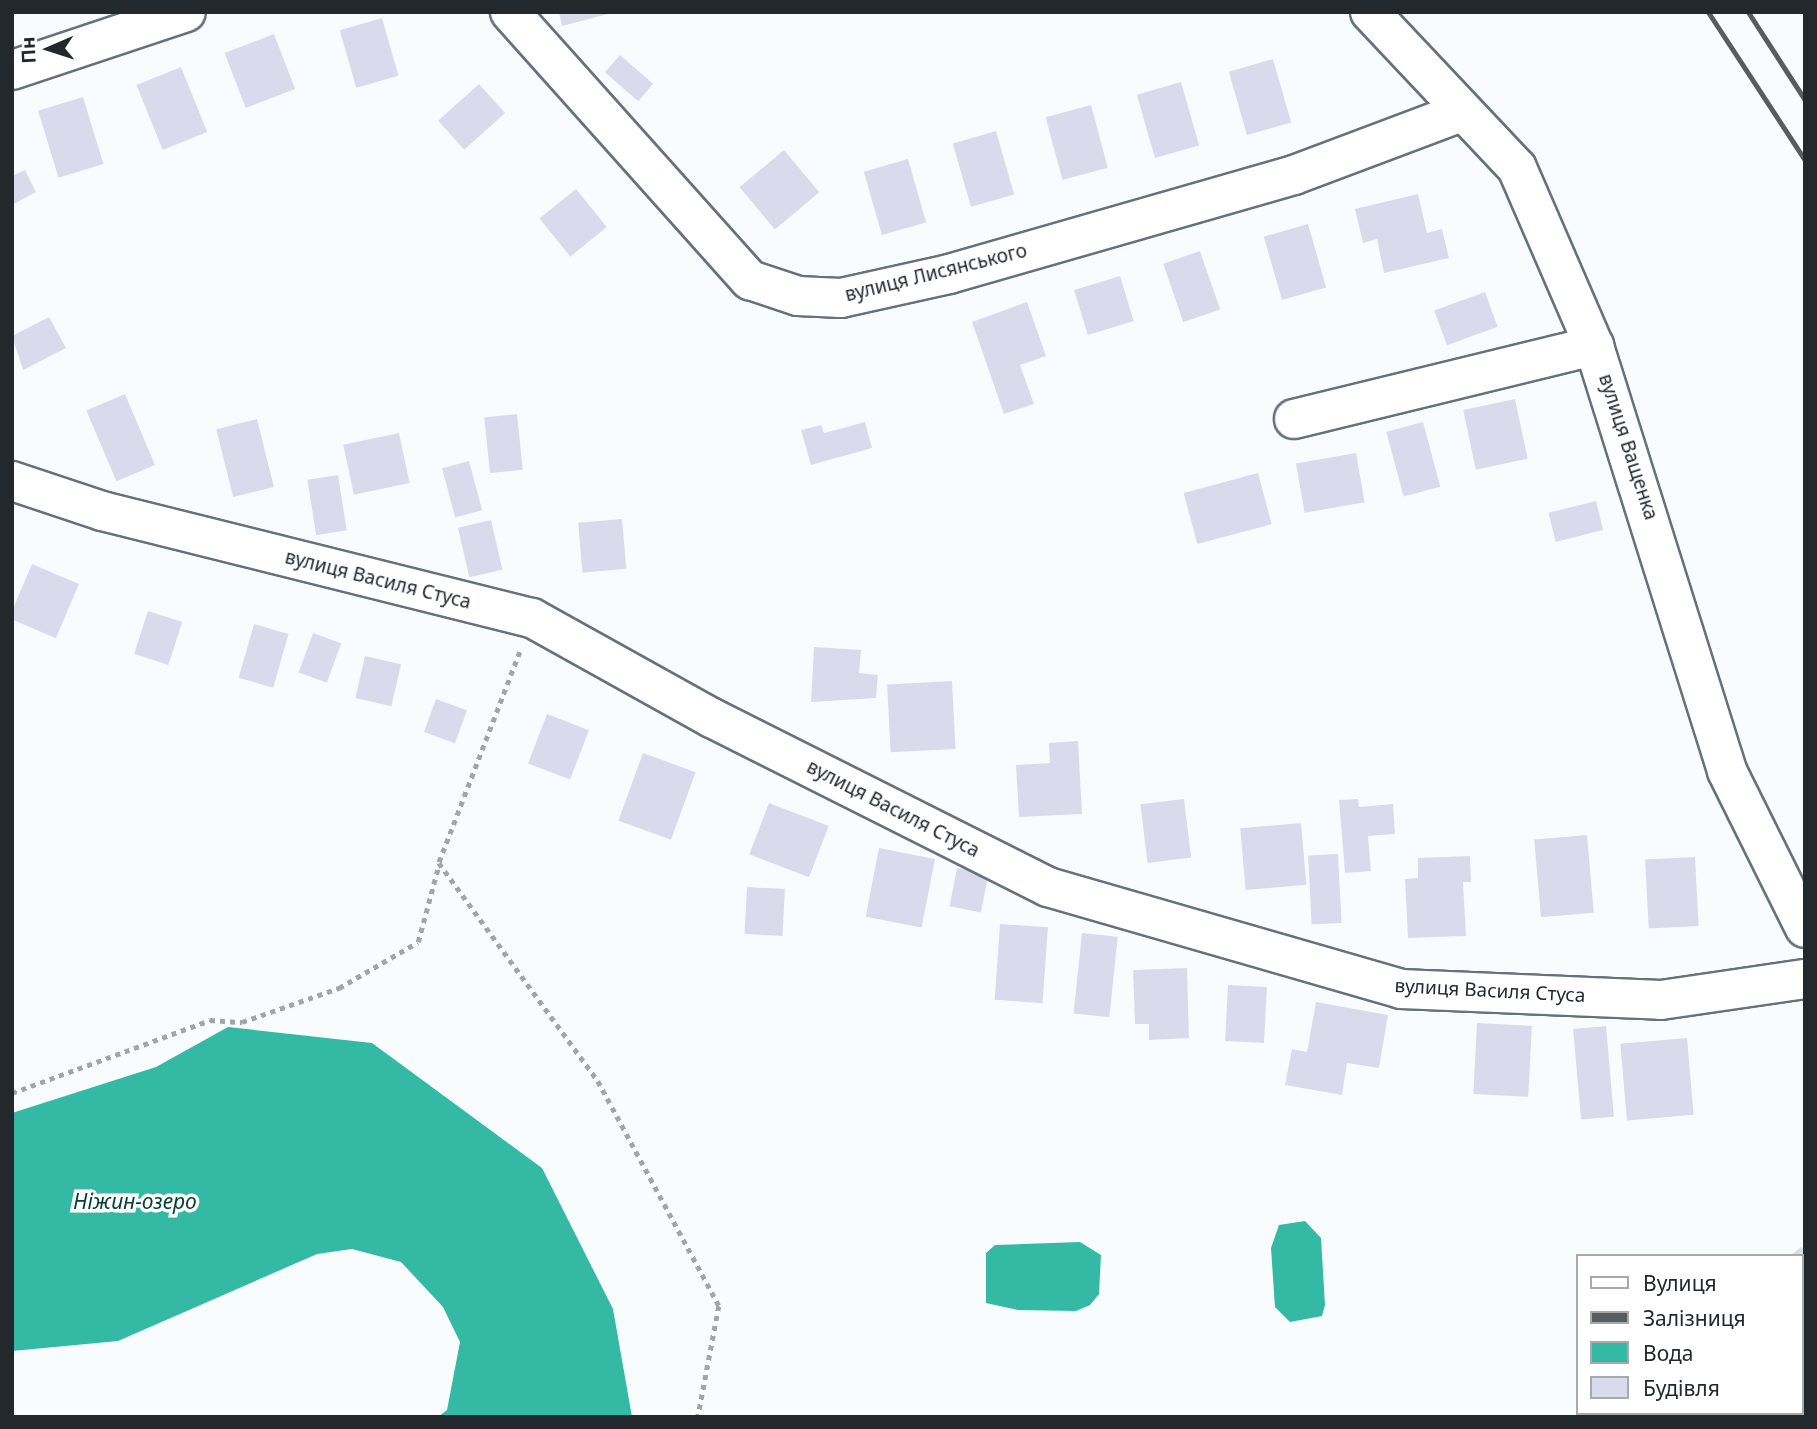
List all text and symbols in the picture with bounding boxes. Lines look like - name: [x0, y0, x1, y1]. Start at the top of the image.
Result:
- north arrow: [14, 14, 84, 84]
- text: Пн: [14, 36, 42, 64]
- street label: вулиця Лисянського: [843, 239, 1029, 307]
- street label: вулиця Ващенка: [1594, 371, 1662, 523]
- street label: вулиця Василя Стуса: [283, 546, 473, 614]
- street label: вулиця Василя Стуса: [803, 756, 983, 862]
- street label: вулиця Василя Стуса: [1394, 975, 1586, 1007]
- water label: Ніжин-озеро: [73, 1188, 197, 1214]
- legend: [1576, 1254, 1803, 1415]
- text: Вулиця: [1643, 1269, 1717, 1297]
- text: Залізниця: [1643, 1304, 1746, 1332]
- text: Вода: [1643, 1339, 1693, 1367]
- text: Будівля: [1643, 1374, 1720, 1402]

